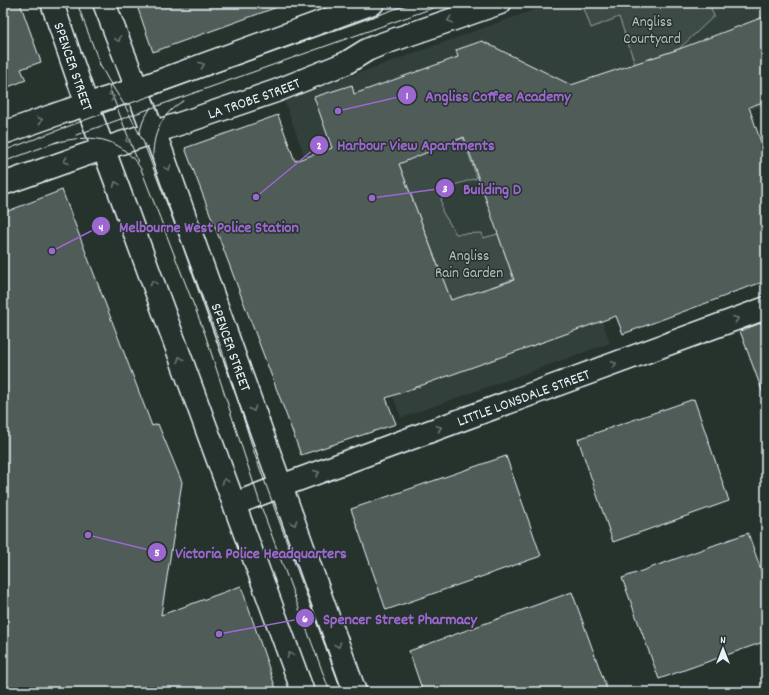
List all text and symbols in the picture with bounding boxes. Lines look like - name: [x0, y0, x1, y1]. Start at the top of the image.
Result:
- park label: Angliss Courtyard: [623, 12, 681, 51]
- one-way arrow: [447, 16, 454, 24]
- street label: SPENCER STREET: [46, 20, 97, 115]
- one-way arrow: [113, 35, 121, 43]
- one-way arrow: [198, 61, 205, 70]
- street label: LA TROBE STREET: [205, 73, 304, 126]
- callout: Angliss Coffee Academy: [397, 81, 579, 109]
- text: Angliss Coffee Academy: [425, 86, 572, 109]
- text: 1: [406, 88, 409, 105]
- one-way arrow: [108, 93, 115, 102]
- one-way arrow: [36, 117, 43, 125]
- callout: Harbour View Apartments: [309, 131, 502, 159]
- text: Harbour View Apartments: [337, 135, 495, 158]
- one-way arrow: [125, 136, 132, 144]
- text: 2: [316, 138, 322, 155]
- one-way arrow: [63, 157, 70, 165]
- one-way arrow: [163, 165, 171, 172]
- callout: Building D: [435, 174, 529, 202]
- text: Building D: [463, 179, 522, 202]
- one-way arrow: [113, 181, 121, 188]
- text: 3: [442, 181, 448, 198]
- callout: Melbourne West Police Station: [91, 212, 307, 240]
- text: Melbourne West Police Station: [119, 217, 299, 240]
- text: 4: [99, 220, 104, 237]
- park label: Angliss Rain Garden: [435, 246, 503, 285]
- one-way arrow: [149, 280, 157, 287]
- street label: SPENCER STREET: [204, 301, 255, 395]
- one-way arrow: [733, 315, 740, 324]
- one-way arrow: [177, 355, 185, 362]
- one-way arrow: [610, 360, 617, 368]
- street label: LITTLE LONSDALE STREET: [454, 365, 593, 433]
- one-way arrow: [249, 406, 257, 413]
- one-way arrow: [436, 424, 443, 432]
- one-way arrow: [314, 469, 321, 477]
- one-way arrow: [222, 477, 230, 484]
- one-way arrow: [289, 519, 298, 526]
- callout: Victoria Police Headquarters: [147, 538, 355, 566]
- text: Victoria Police Headquarters: [175, 543, 347, 566]
- text: 5: [154, 545, 160, 562]
- callout: Spencer Street Pharmacy: [295, 604, 485, 632]
- text: Spencer Street Pharmacy: [323, 609, 478, 632]
- text: 6: [302, 611, 308, 628]
- north arrow: [703, 629, 743, 669]
- text: N: [720, 633, 726, 649]
- one-way arrow: [334, 641, 342, 648]
- one-way arrow: [286, 652, 294, 659]

